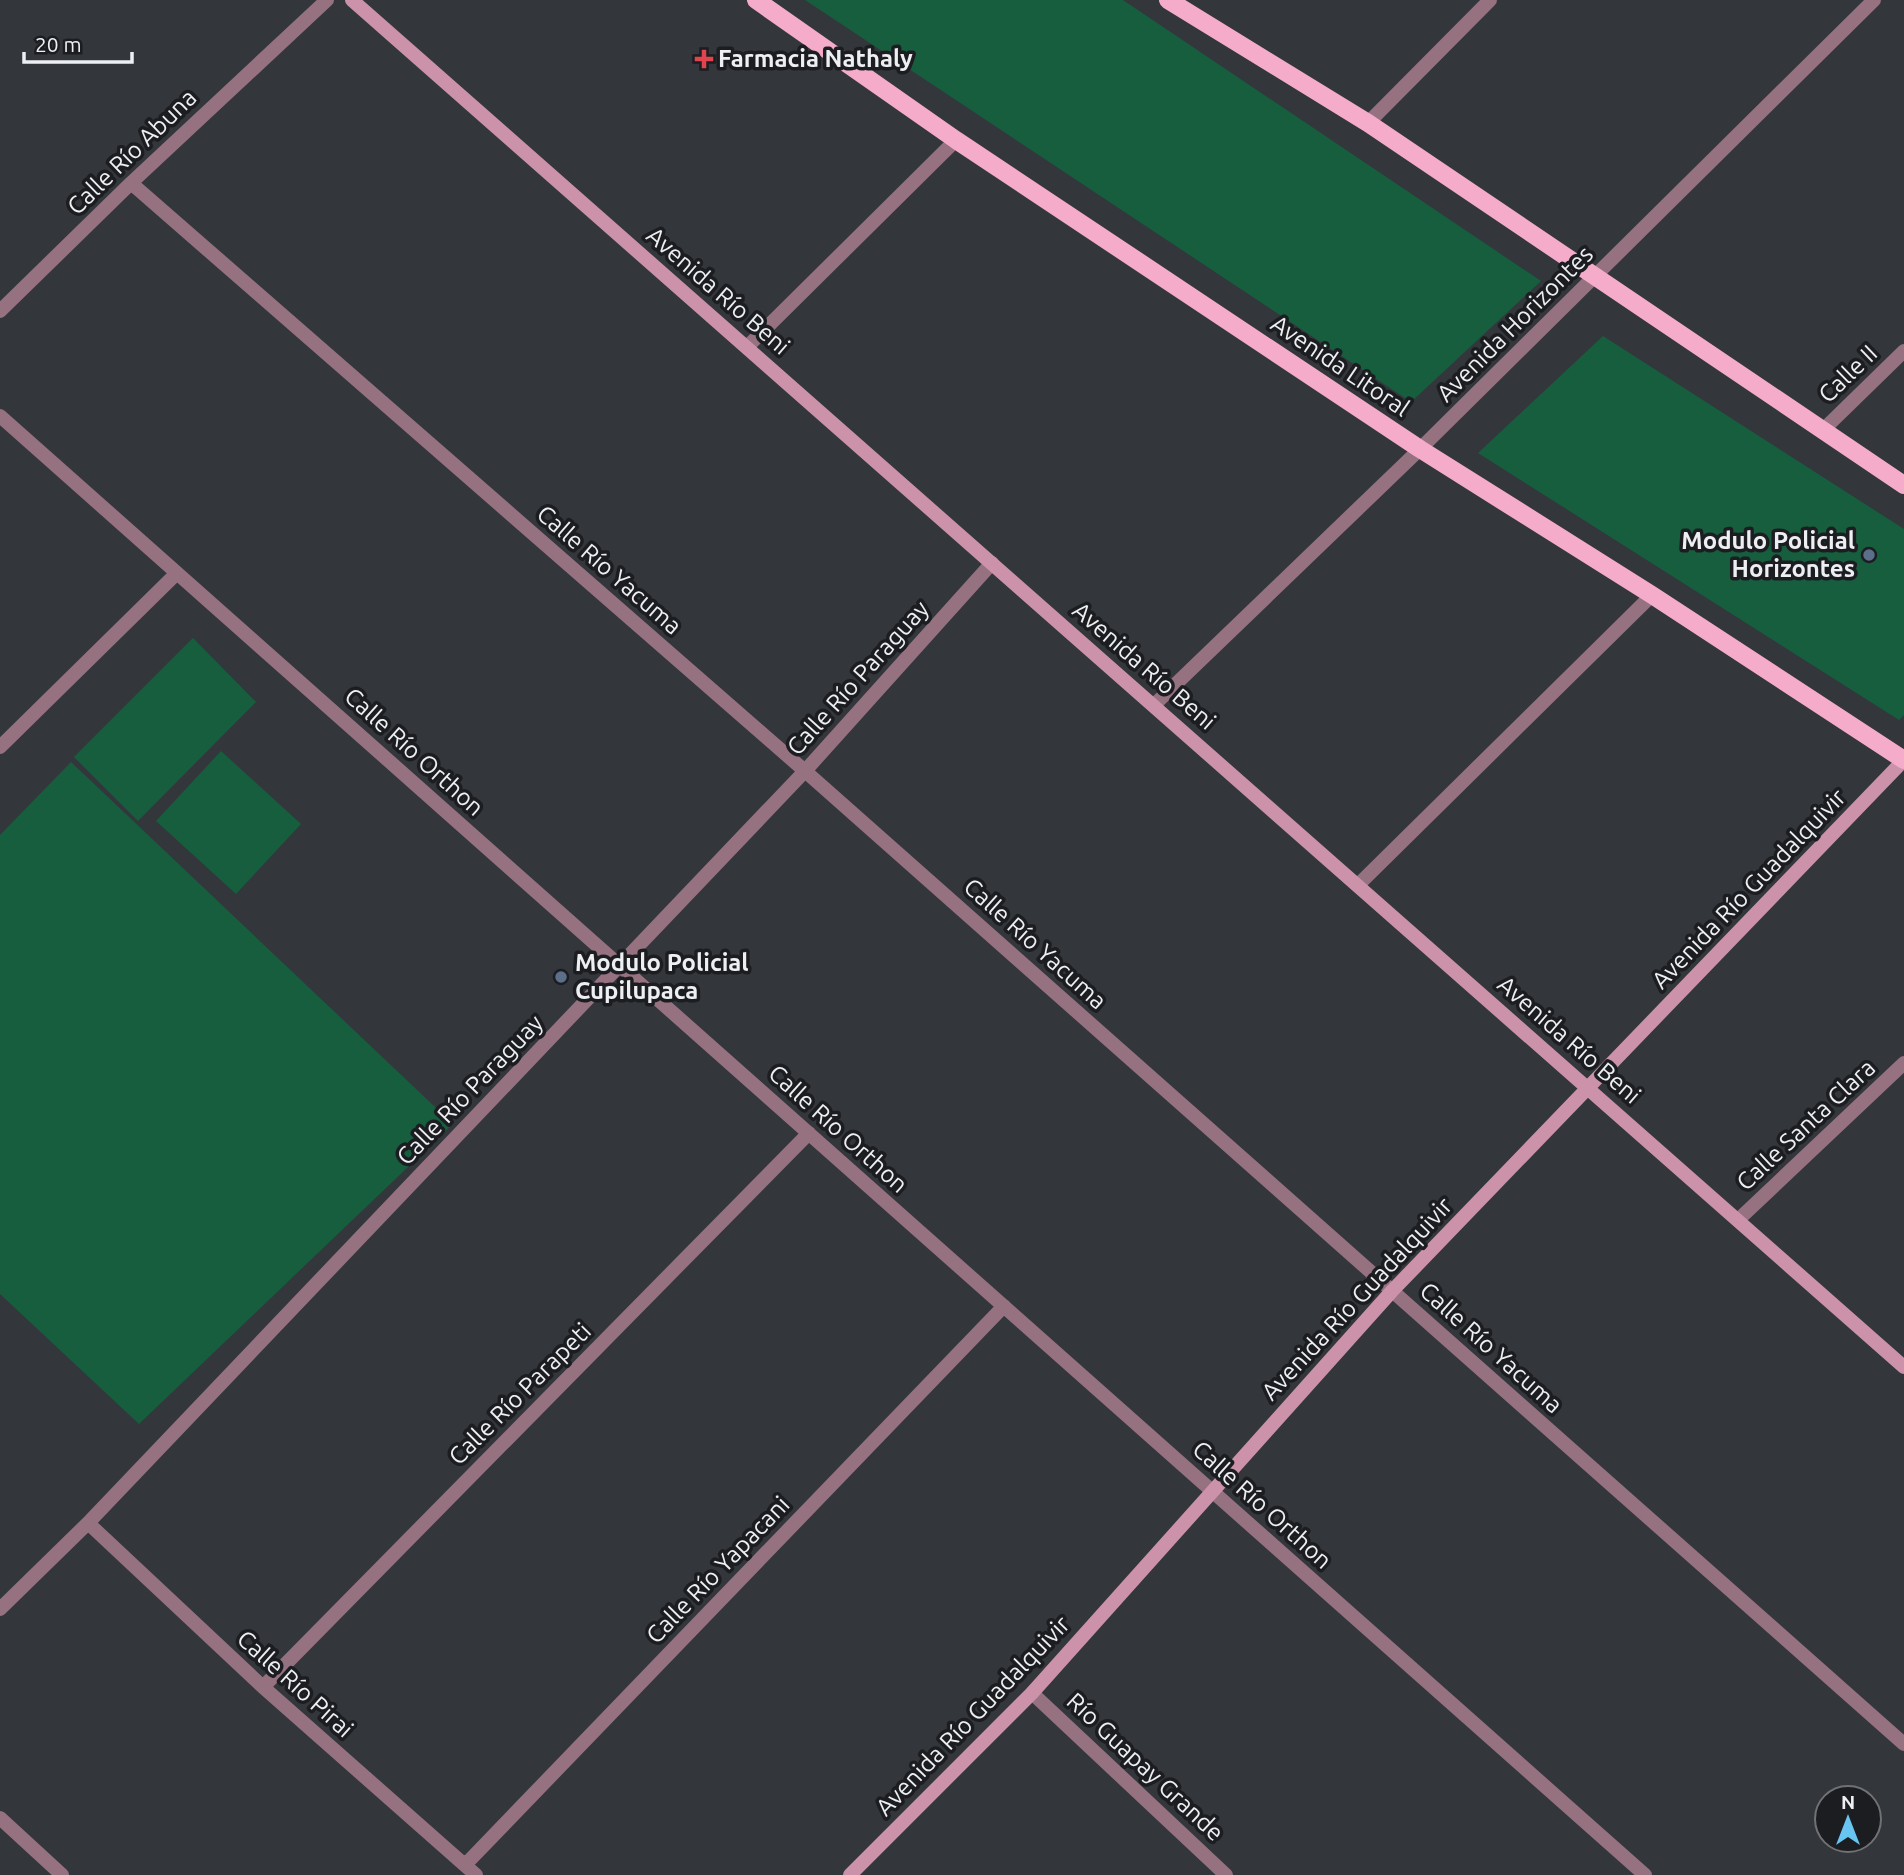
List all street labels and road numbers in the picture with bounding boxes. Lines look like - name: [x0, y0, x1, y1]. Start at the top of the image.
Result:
- street label: Calle Río Abuna: [62, 84, 202, 220]
- street label: Avenida Río Beni: [642, 221, 795, 360]
- street label: Avenida Horizontes: [1431, 240, 1598, 407]
- street label: Avenida Litoral: [1266, 309, 1414, 422]
- street label: Calle II: [1813, 339, 1882, 408]
- street label: Calle Río Yacuma: [532, 500, 687, 640]
- street label: Calle Río Paraguay: [781, 595, 934, 760]
- street label: Avenida Río Beni: [1068, 596, 1221, 735]
- street label: Calle Río Orthon: [339, 682, 489, 821]
- street label: Avenida Río Guadalquivir: [1646, 783, 1851, 994]
- street label: Calle Río Yacuma: [959, 873, 1112, 1015]
- street label: Avenida Río Beni: [1493, 970, 1646, 1109]
- street label: Calle Río Paraguay: [391, 1009, 548, 1170]
- street label: Calle Santa Clara: [1731, 1054, 1880, 1196]
- street label: Calle Río Orthon: [763, 1059, 913, 1198]
- street label: Avenida Río Guadalquivir: [1256, 1192, 1457, 1405]
- street label: Calle Río Yacuma: [1415, 1277, 1568, 1419]
- street label: Calle Río Parapeti: [443, 1317, 596, 1470]
- street label: Calle Río Orthon: [1187, 1435, 1337, 1574]
- street label: Calle Río Yapacani: [641, 1491, 795, 1649]
- street label: Avenida Río Guadalquivir: [870, 1610, 1075, 1821]
- street label: Calle Río Pirai: [232, 1625, 359, 1743]
- street label: Río Guapay Grande: [1062, 1687, 1229, 1846]

